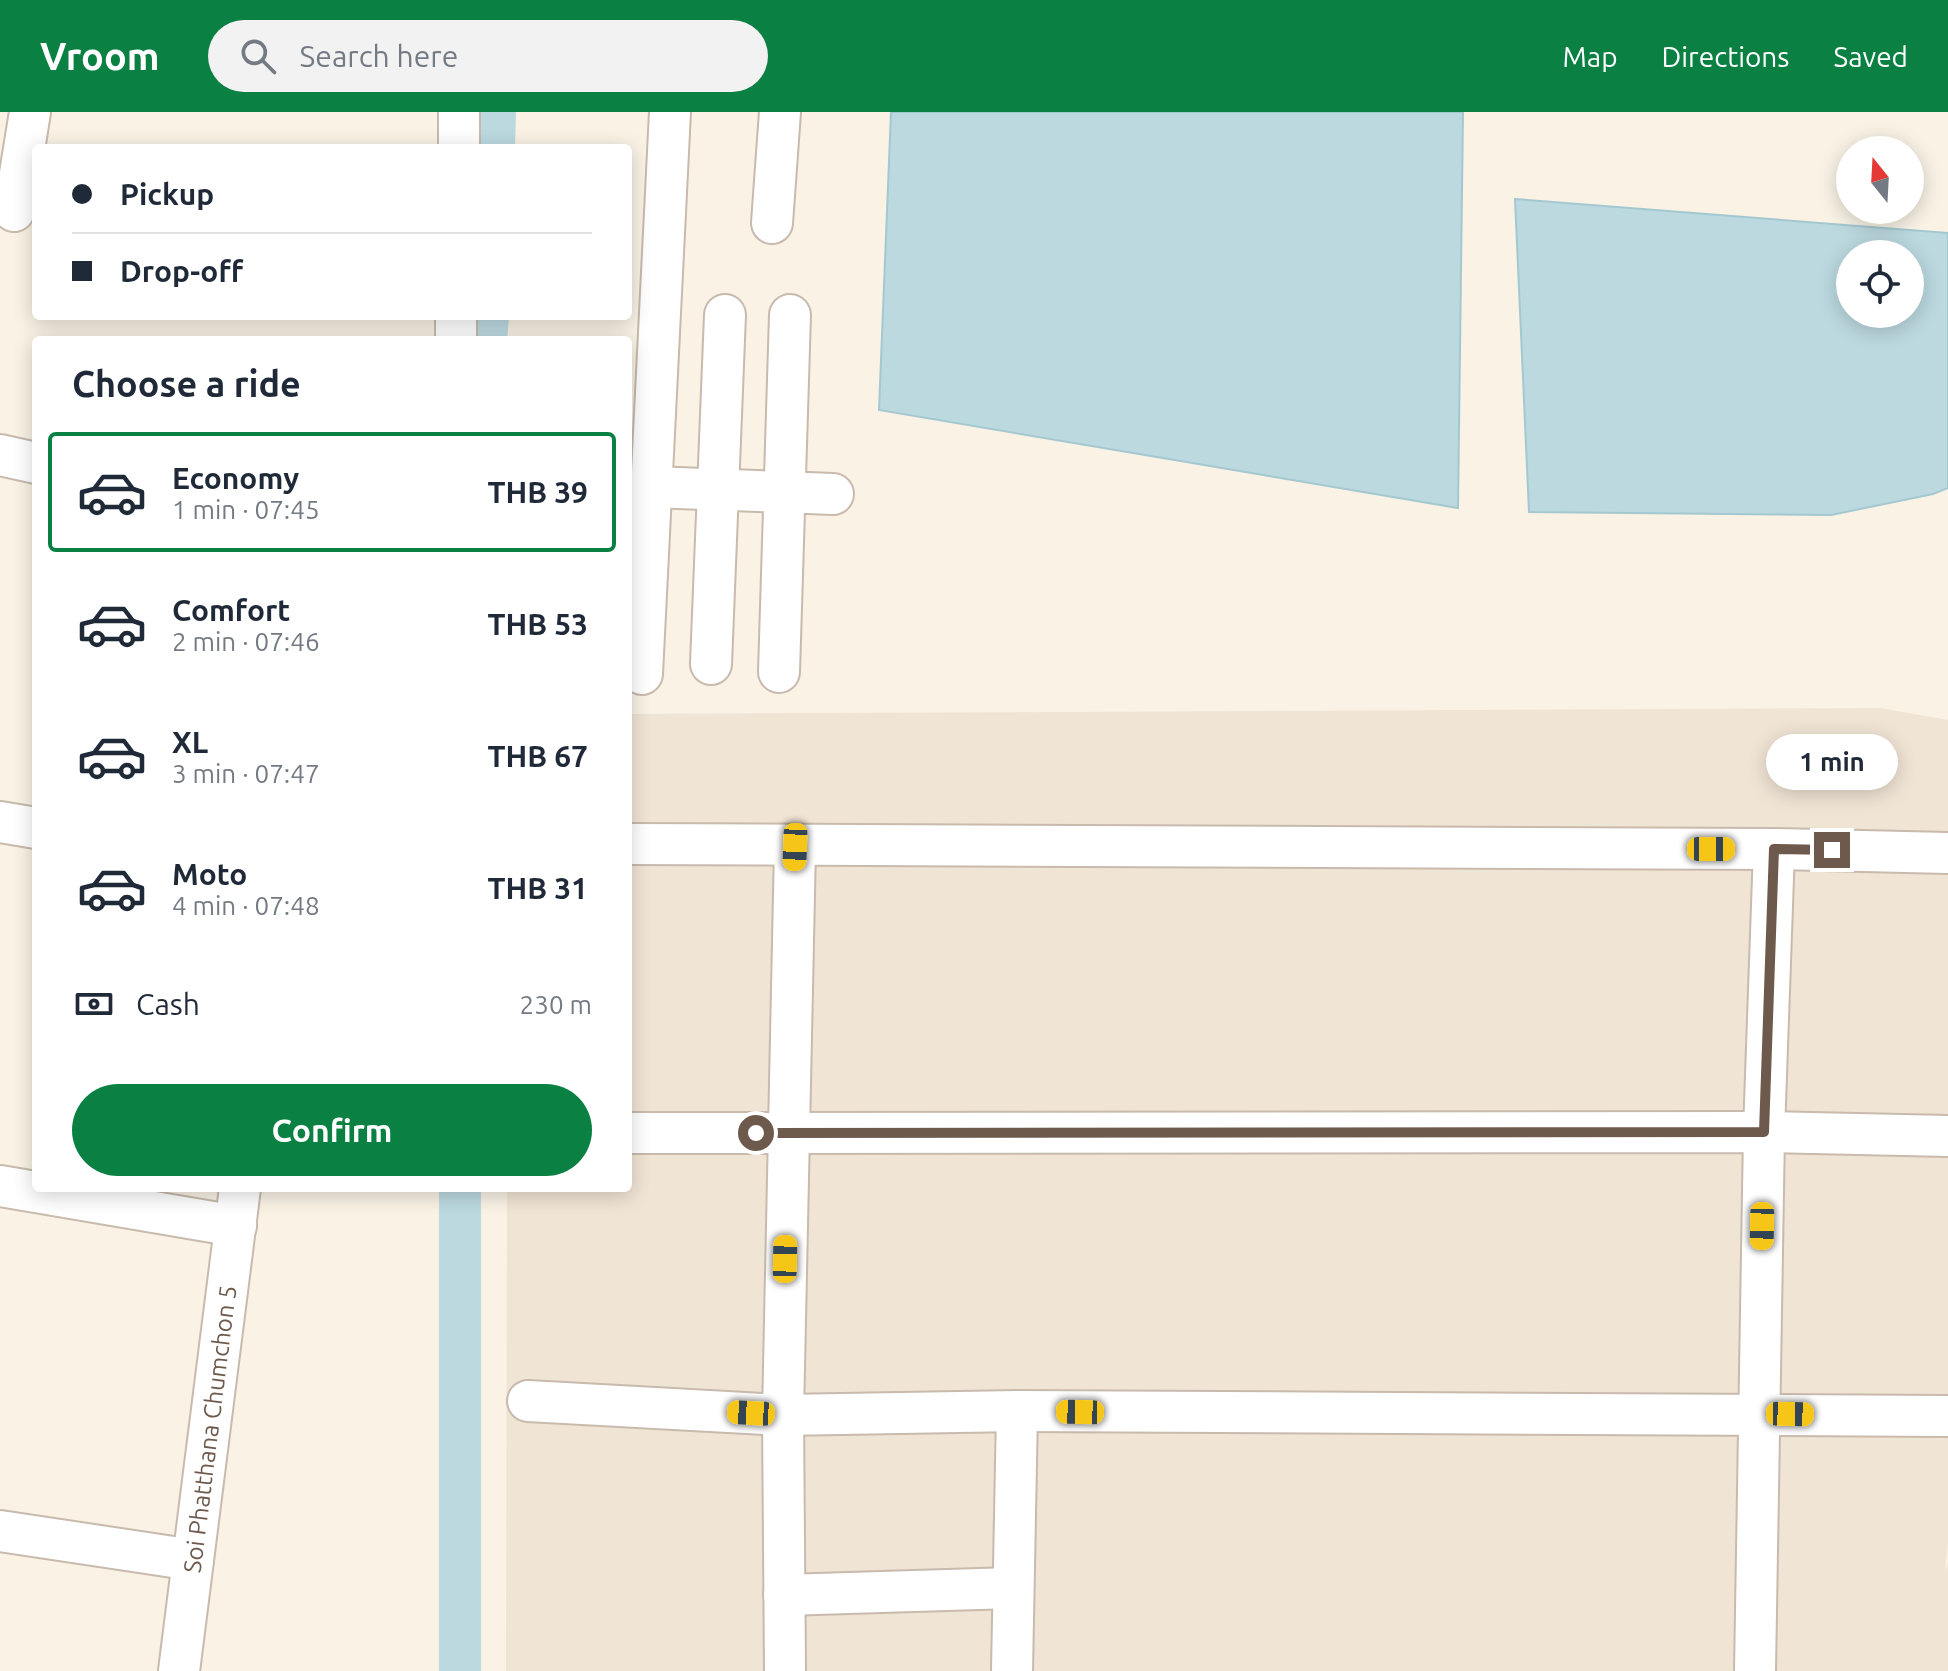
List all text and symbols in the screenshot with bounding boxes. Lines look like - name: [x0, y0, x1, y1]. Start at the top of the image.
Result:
- search box: [208, 20, 768, 92]
- icon: search: [236, 34, 280, 78]
- text: Vroom: [40, 35, 160, 77]
- text: Search here: [300, 39, 458, 73]
- text: Map: [1562, 41, 1618, 72]
- text: Directions: [1662, 41, 1789, 72]
- text: Saved: [1833, 41, 1908, 72]
- north arrow: [1836, 136, 1924, 224]
- map controls: [1836, 136, 1924, 328]
- text: Pickup: [120, 177, 214, 211]
- button: locate: [1836, 240, 1924, 328]
- text: Drop-off: [120, 254, 243, 288]
- text: Choose a ride: [72, 363, 301, 404]
- icon: car: [76, 456, 148, 528]
- text: Economy: [172, 461, 299, 495]
- text: THB 39: [487, 475, 588, 509]
- text: 1 min · 07:45: [172, 495, 320, 524]
- icon: car: [76, 588, 148, 660]
- text: Comfort: [172, 593, 290, 627]
- text: THB 53: [487, 607, 588, 641]
- text: 2 min · 07:46: [172, 627, 320, 656]
- icon: car: [76, 720, 148, 792]
- text: XL: [172, 725, 208, 759]
- callout: 1 min: [1766, 734, 1898, 790]
- text: THB 67: [487, 739, 588, 773]
- text: 1 min: [1799, 747, 1865, 776]
- text: 3 min · 07:47: [172, 759, 320, 788]
- car: [782, 823, 808, 871]
- route end: [1814, 832, 1850, 868]
- car: [1687, 837, 1735, 861]
- icon: car: [76, 852, 148, 924]
- text: Moto: [172, 857, 247, 891]
- text: THB 31: [487, 871, 588, 905]
- text: 4 min · 07:48: [172, 891, 320, 920]
- icon: cash: [72, 982, 116, 1026]
- text: Cash: [136, 987, 200, 1021]
- text: 230 m: [520, 990, 592, 1019]
- button: Confirm: [72, 1084, 592, 1176]
- route start: [738, 1115, 774, 1151]
- car: [1750, 1202, 1774, 1250]
- car: [773, 1235, 797, 1283]
- street label: Soi Phatthana Chumchon 5: [178, 1284, 241, 1574]
- car: [726, 1400, 776, 1426]
- car: [1056, 1400, 1104, 1424]
- car: [1766, 1402, 1814, 1426]

